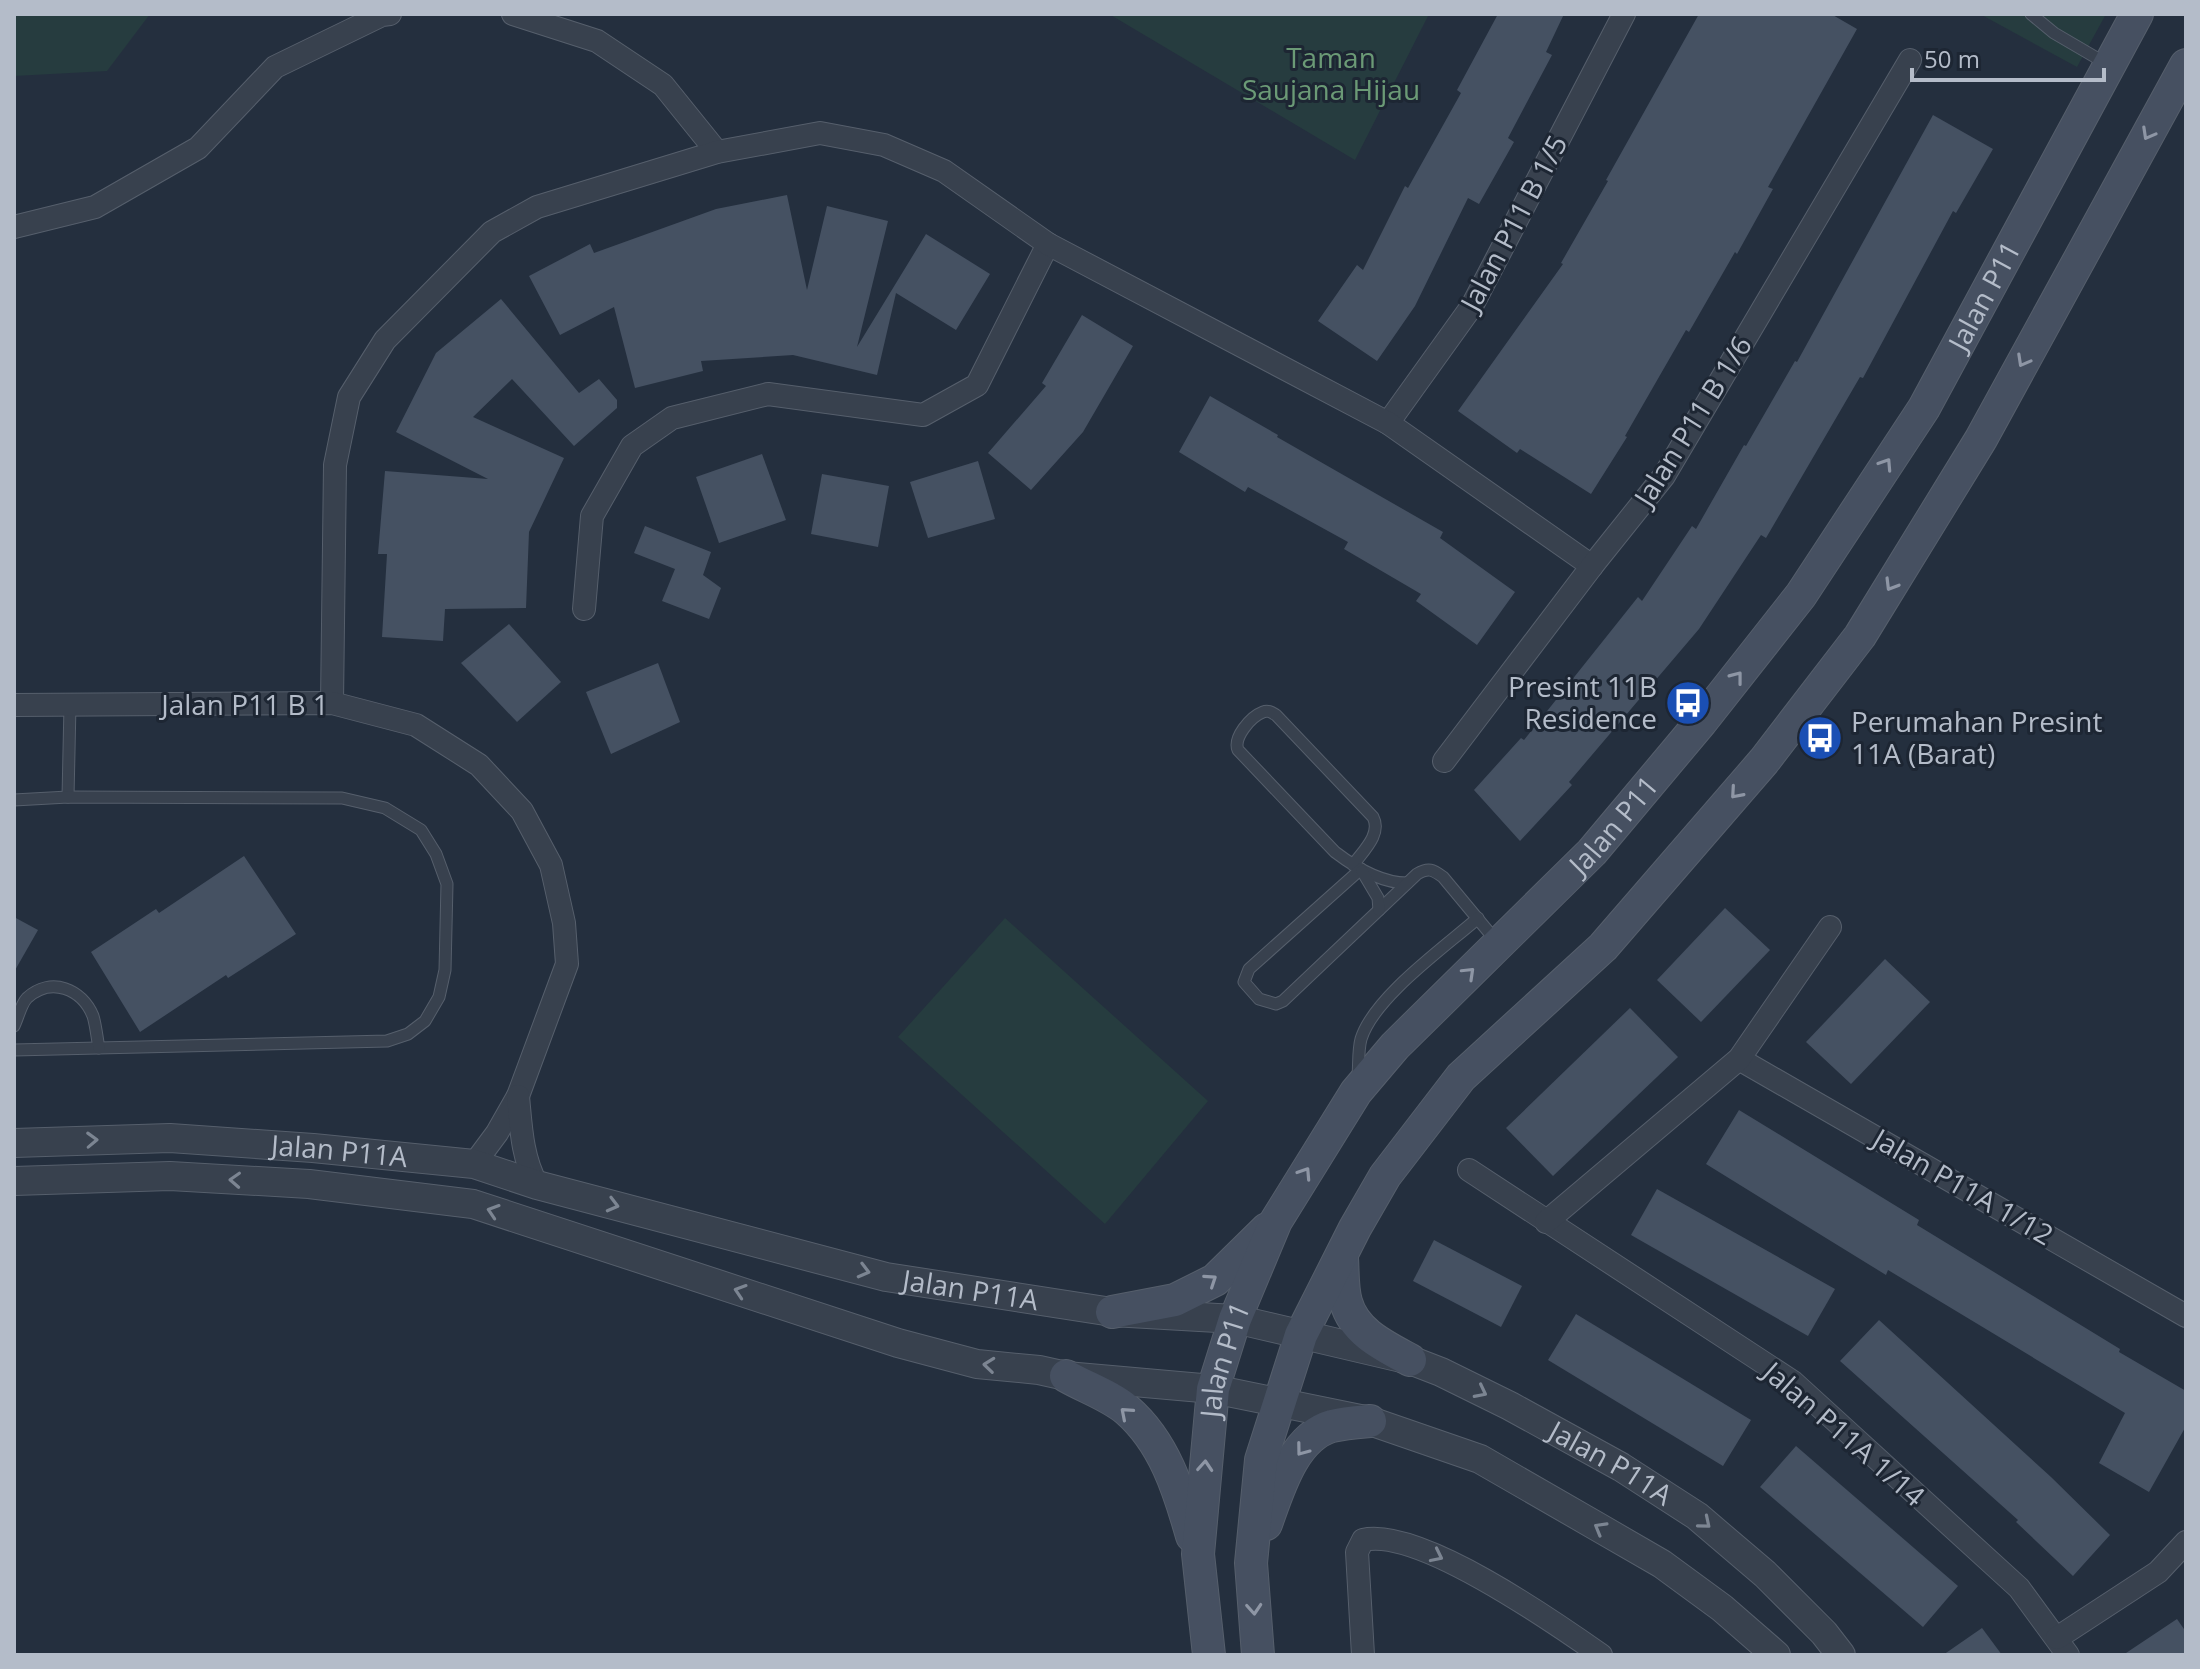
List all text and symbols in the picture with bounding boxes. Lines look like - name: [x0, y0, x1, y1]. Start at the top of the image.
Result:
- scale bar: [1912, 32, 2104, 82]
- park label: Taman Saujana Hijau: [1242, 38, 1420, 108]
- text: 50 m: [1924, 42, 1980, 75]
- one-way arrow: [2143, 125, 2158, 140]
- street label: Jalan P11 B 1/5: [1449, 128, 1575, 320]
- street label: Jalan P11: [1937, 234, 2029, 359]
- street label: Jalan P11 B 1/6: [1623, 328, 1760, 515]
- one-way arrow: [2018, 353, 2033, 368]
- one-way arrow: [1877, 459, 1892, 473]
- one-way arrow: [1885, 576, 1901, 591]
- place label: Presint 11B Residence: [1508, 667, 1657, 737]
- one-way arrow: [1727, 671, 1741, 686]
- bus stop icon: Presint 11B Residence: [1664, 679, 1712, 727]
- street label: Jalan P11 B 1: [158, 685, 329, 723]
- place label: Perumahan Presint 11A (Barat): [1851, 702, 2102, 772]
- bus stop icon: Perumahan Presint 11A (Barat): [1796, 714, 1844, 762]
- street label: Jalan P11: [1558, 767, 1666, 884]
- one-way arrow: [1731, 784, 1745, 799]
- one-way arrow: [1460, 968, 1474, 983]
- street label: Jalan P11A 1/12: [1864, 1118, 2061, 1253]
- street label: Jalan P11A: [267, 1125, 410, 1175]
- one-way arrow: [86, 1132, 99, 1149]
- one-way arrow: [1295, 1167, 1310, 1182]
- one-way arrow: [228, 1172, 241, 1189]
- one-way arrow: [605, 1196, 619, 1213]
- one-way arrow: [487, 1204, 501, 1220]
- street label: Jalan P11A: [897, 1259, 1041, 1318]
- one-way arrow: [857, 1262, 870, 1279]
- one-way arrow: [1203, 1274, 1217, 1289]
- one-way arrow: [734, 1285, 748, 1301]
- street label: Jalan P11: [1190, 1296, 1258, 1422]
- street label: Jalan P11A 1/14: [1754, 1351, 1933, 1514]
- one-way arrow: [982, 1356, 995, 1373]
- one-way arrow: [1472, 1382, 1487, 1397]
- one-way arrow: [1121, 1408, 1136, 1422]
- street label: Jalan P11A: [1540, 1410, 1680, 1513]
- one-way arrow: [1297, 1441, 1312, 1456]
- one-way arrow: [1196, 1459, 1213, 1472]
- one-way arrow: [1696, 1513, 1710, 1528]
- one-way arrow: [1594, 1522, 1608, 1538]
- one-way arrow: [1428, 1546, 1443, 1562]
- one-way arrow: [1246, 1603, 1263, 1616]

